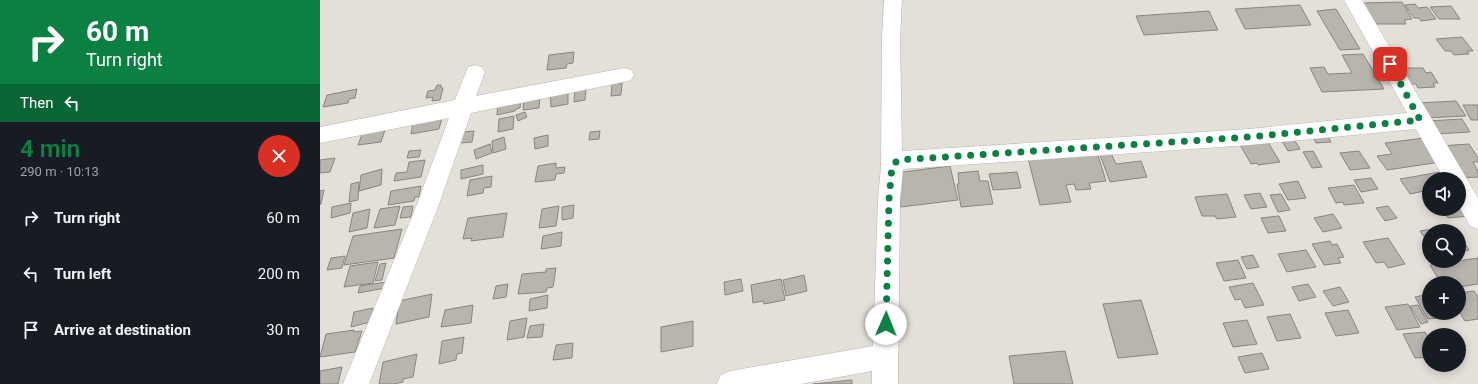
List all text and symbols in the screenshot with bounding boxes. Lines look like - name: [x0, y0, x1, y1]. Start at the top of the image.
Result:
- text: 60 m: [86, 15, 149, 48]
- icon: right: [20, 16, 72, 68]
- pin: [1373, 47, 1407, 81]
- text: Turn right: [86, 49, 163, 70]
- icon: arrive: [1379, 53, 1401, 75]
- icon: left: [61, 92, 83, 114]
- text: Then: [20, 94, 53, 112]
- text: 4 min: [20, 135, 80, 163]
- button: close: [258, 135, 300, 177]
- text: 290 m · 10:13: [20, 164, 99, 179]
- map controls: [1422, 172, 1466, 372]
- button: sound: [1422, 172, 1466, 216]
- icon: right: [20, 207, 42, 229]
- text: Turn right: [54, 209, 120, 227]
- text: 60 m: [266, 209, 300, 227]
- button: search: [1422, 224, 1466, 268]
- icon: left: [20, 263, 42, 285]
- text: Turn left: [54, 265, 111, 283]
- text: 200 m: [258, 265, 300, 283]
- button: +: [1422, 276, 1466, 320]
- position arrow: [865, 303, 907, 345]
- icon: arrive: [20, 319, 42, 341]
- text: Arrive at destination: [54, 321, 191, 339]
- text: 30 m: [266, 321, 300, 339]
- button: −: [1422, 328, 1466, 372]

